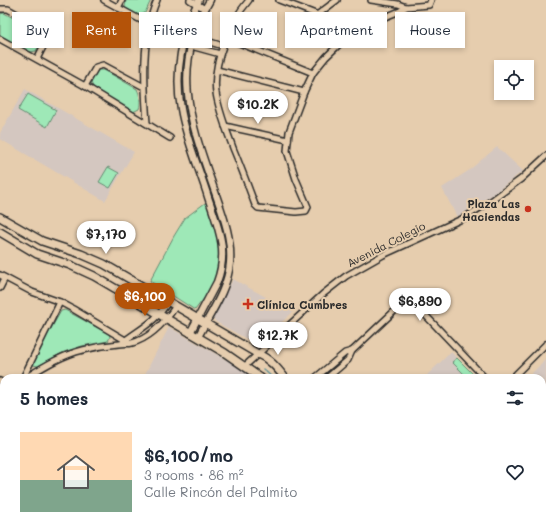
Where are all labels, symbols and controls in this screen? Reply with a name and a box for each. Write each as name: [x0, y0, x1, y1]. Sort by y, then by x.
chip: Buy: [12, 12, 64, 48]
chip: Rent: [72, 12, 131, 48]
chip: Filters: [139, 12, 212, 48]
chip: New: [220, 12, 277, 48]
chip: Apartment: [285, 12, 387, 48]
chip: House: [395, 12, 465, 48]
map controls: [494, 60, 534, 100]
button: locate: [494, 60, 534, 100]
pin: $10.2K: [225, 91, 291, 125]
text: $10.2K: [237, 95, 279, 112]
place label: Plaza Las Haciendas: [462, 196, 520, 224]
marker: Plaza Las Haciendas: [523, 204, 533, 214]
street label: Avenida Colegio: [344, 218, 428, 270]
pin: $7,170: [73, 221, 139, 255]
text: $7,170: [86, 225, 126, 242]
pin: $6,100: [112, 283, 178, 317]
text: $6,100: [124, 287, 166, 304]
pin: $6,890: [387, 288, 453, 322]
text: $6,890: [398, 292, 442, 309]
place label: Clínica Cumbres: [257, 297, 348, 312]
marker: Clínica Cumbres: [242, 298, 254, 310]
pin: $12.7K: [245, 322, 311, 356]
text: $12.7K: [258, 326, 298, 343]
text: 5 homes: [20, 387, 88, 409]
icon: filters: [504, 387, 526, 409]
text: $6,100/mo: [144, 444, 233, 466]
icon: home: [52, 448, 100, 496]
icon: heart: [504, 461, 526, 483]
text: 3 rooms · 86 m²: [144, 466, 244, 483]
text: Calle Rincón del Palmito: [144, 483, 297, 500]

